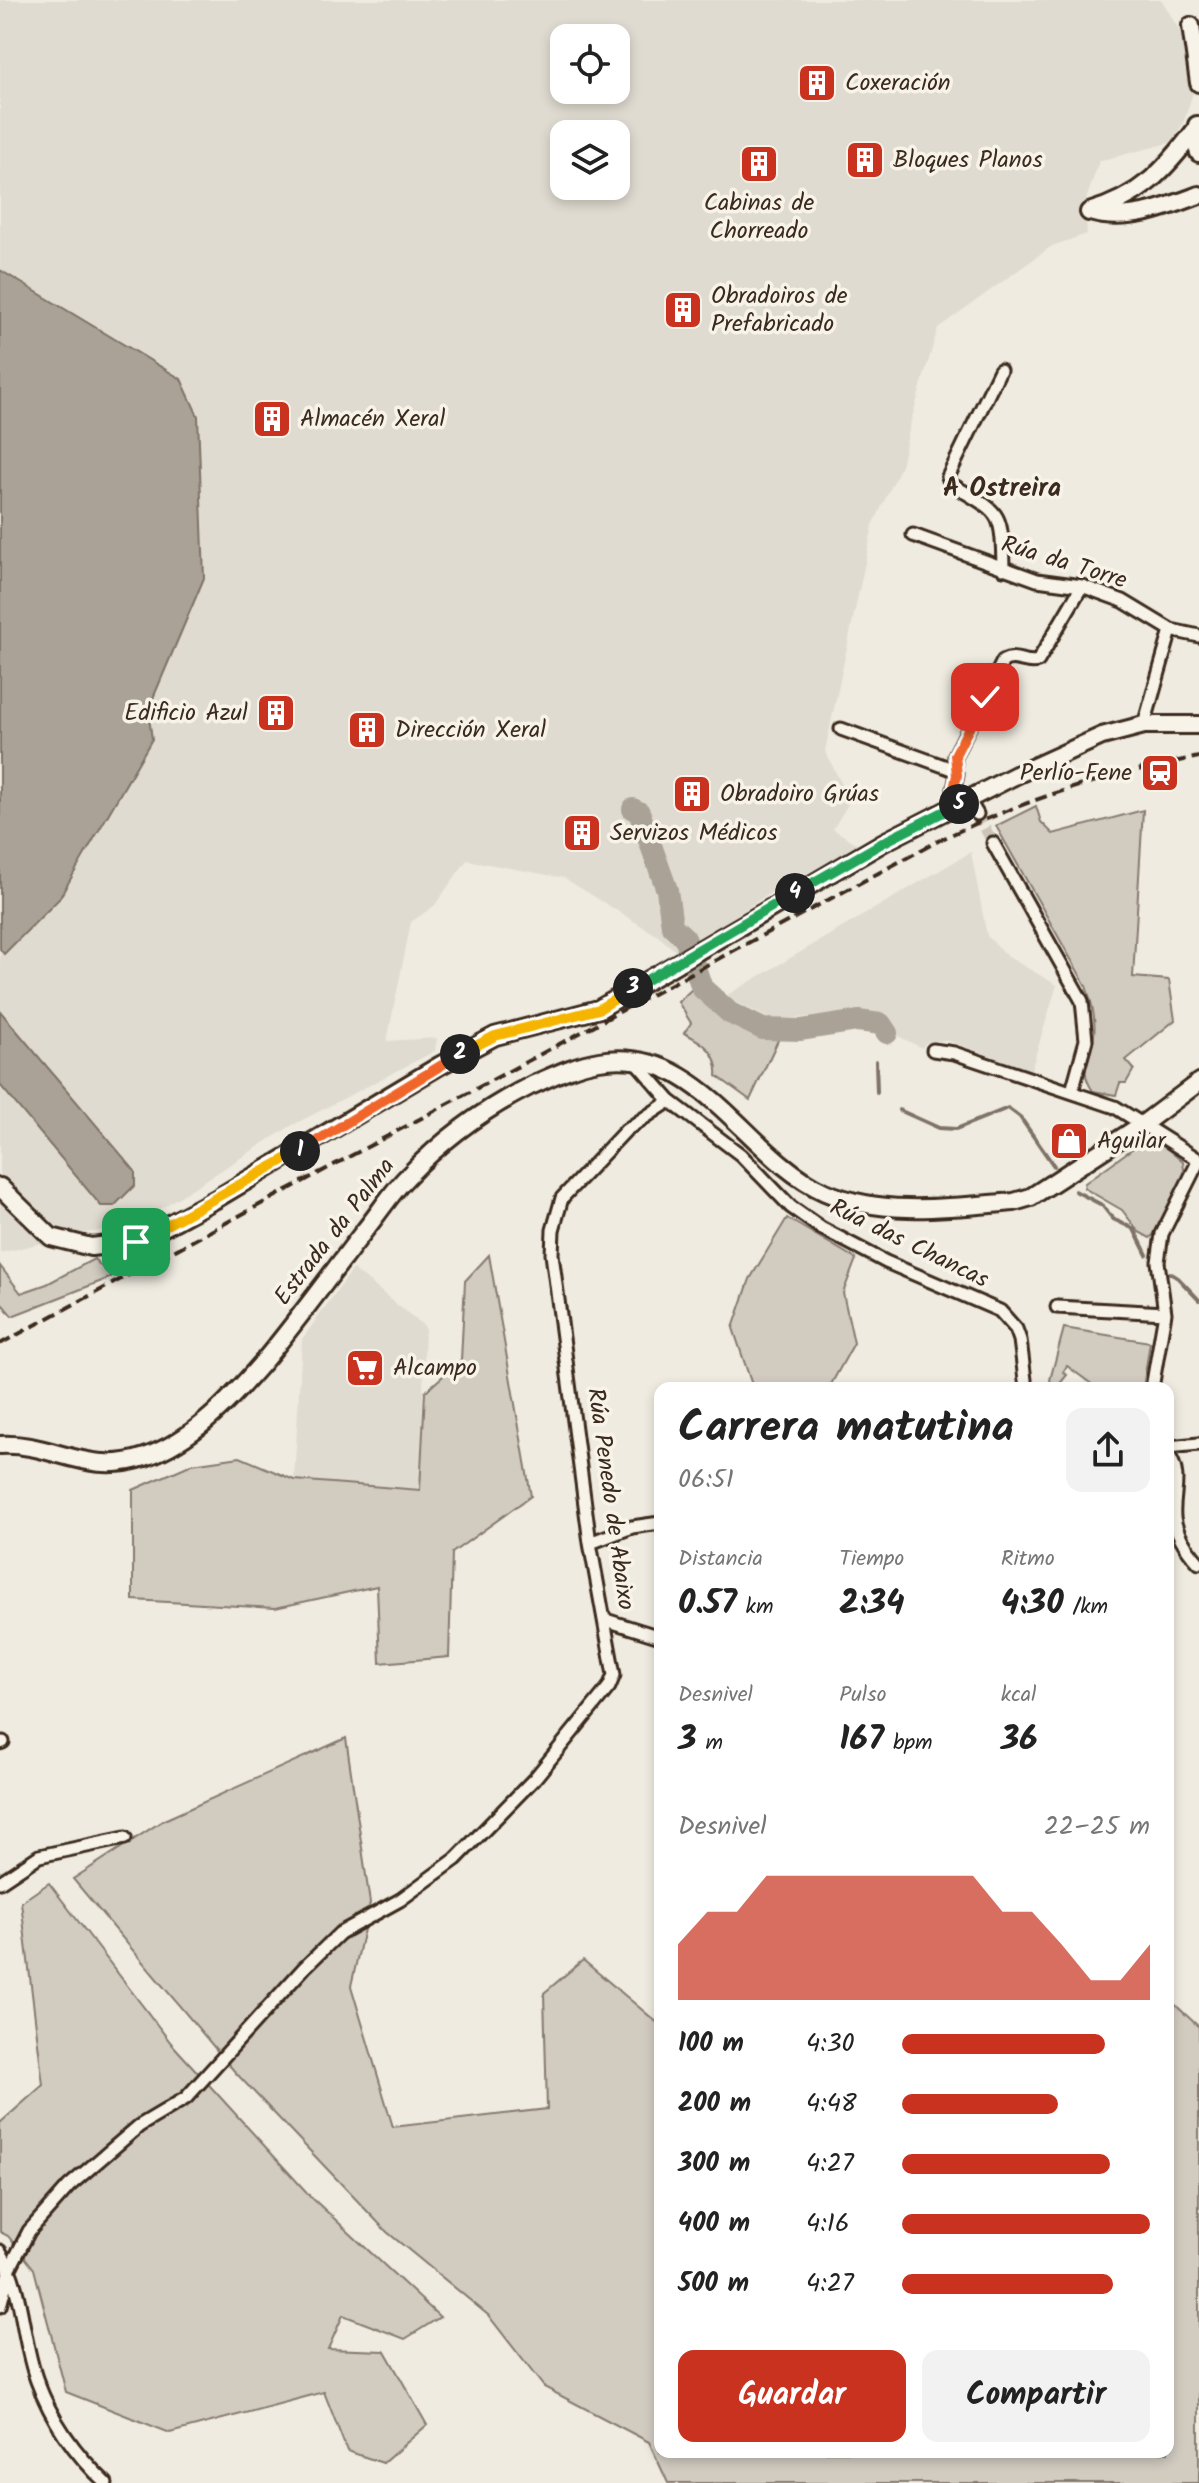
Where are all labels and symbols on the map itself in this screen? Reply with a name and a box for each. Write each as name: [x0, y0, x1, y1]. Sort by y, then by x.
building icon: Coxeración: [796, 62, 838, 104]
place label: Coxeración: [845, 64, 951, 103]
building icon: Bloques Planos: [844, 139, 886, 181]
place label: Bloques Planos: [893, 141, 1043, 180]
building icon: Cabinas de Chorreado: [738, 143, 780, 185]
place label: Cabinas de Chorreado: [704, 184, 815, 251]
place label: Obradoiros de Prefabricado: [711, 277, 848, 344]
building icon: Obradoiros de Prefabricado: [662, 289, 704, 331]
building icon: Almacén Xeral: [251, 398, 293, 440]
place label: Almacén Xeral: [300, 400, 445, 439]
district label: A Ostreira: [943, 468, 1061, 510]
street label: Rúa da Torre: [996, 525, 1132, 601]
pin: [951, 663, 1019, 731]
building icon: Edificio Azul: [255, 692, 297, 734]
place label: Edificio Azul: [124, 694, 248, 733]
building icon: Dirección Xeral: [346, 709, 388, 751]
place label: Dirección Xeral: [395, 711, 546, 750]
station icon: Perlío-Fene: [1139, 752, 1181, 794]
place label: Perlío-Fene: [1020, 754, 1132, 793]
building icon: Obradoiro Grúas: [671, 773, 713, 815]
place label: Obradoiro Grúas: [720, 775, 879, 814]
pin: 5: [939, 784, 979, 824]
building icon: Servizos Médicos: [561, 812, 603, 854]
place label: Servizos Médicos: [610, 814, 778, 853]
pin: 4: [775, 873, 815, 913]
pin: 3: [613, 968, 653, 1008]
pin: 2: [440, 1034, 480, 1074]
shop icon: Aguilar: [1048, 1120, 1090, 1162]
place label: Aguilar: [1097, 1122, 1167, 1161]
pin: 1: [280, 1131, 320, 1171]
street label: Estrada da Palma: [265, 1149, 405, 1315]
street label: Rúa das Chancas: [823, 1189, 995, 1299]
pin: [102, 1208, 170, 1276]
supermarket icon: Alcampo: [344, 1347, 386, 1389]
place label: Alcampo: [393, 1349, 477, 1388]
street label: Rúa Penedo de Abaixo: [575, 1385, 645, 1613]

